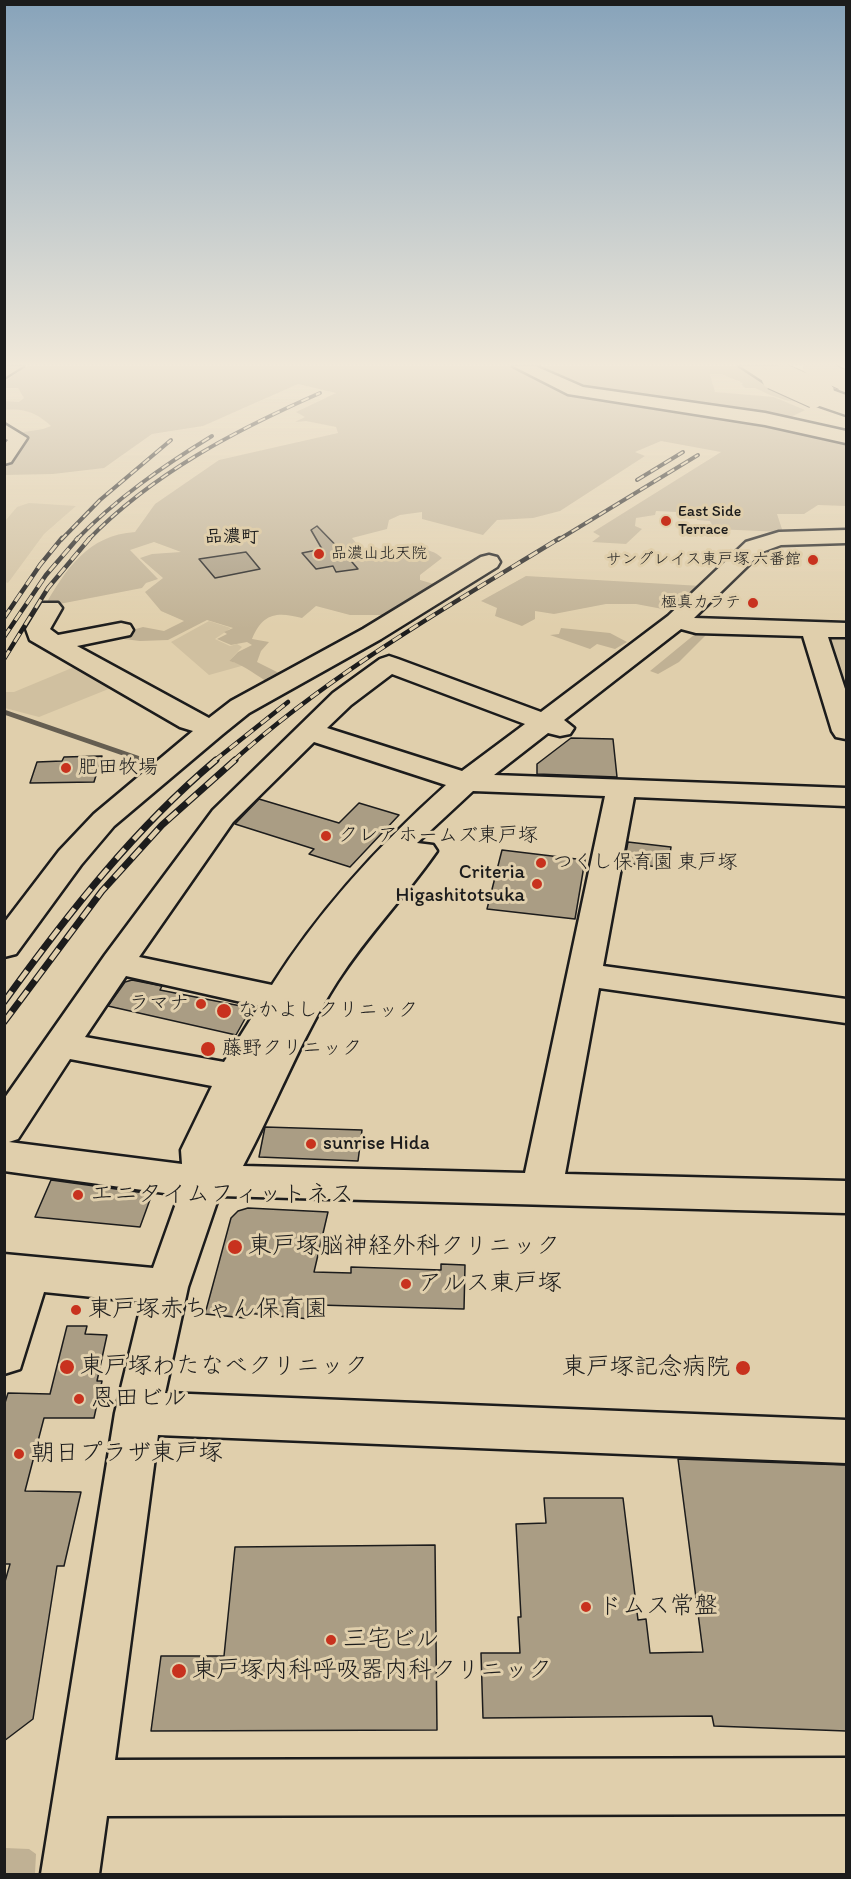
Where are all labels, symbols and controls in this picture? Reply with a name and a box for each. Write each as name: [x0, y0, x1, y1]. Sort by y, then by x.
place label: East Side Terrace: [678, 502, 741, 540]
marker: East Side Terrace: [659, 514, 673, 528]
district label: 品濃町: [205, 526, 259, 548]
place label: 品濃山北天院: [331, 544, 427, 564]
marker: 品濃山北天院: [312, 547, 326, 561]
place label: サングレイス東戸塚 六番館: [605, 550, 801, 570]
marker: サングレイス東戸塚 六番館: [806, 553, 820, 567]
place label: 極真カラテ: [661, 593, 741, 613]
marker: 極真カラテ: [746, 596, 760, 610]
place label: 肥田牧場: [78, 756, 158, 780]
marker: 肥田牧場: [59, 761, 73, 775]
place label: クレアホームズ東戸塚: [338, 824, 538, 848]
marker: クレアホームズ東戸塚: [319, 829, 333, 843]
place label: つくし保育園 東戸塚: [553, 851, 737, 875]
marker: つくし保育園 東戸塚: [534, 856, 548, 870]
place label: Criteria Higashitotsuka: [395, 861, 525, 908]
marker: Criteria Higashitotsuka: [530, 877, 544, 891]
place label: ラマナ: [129, 992, 189, 1016]
marker: ラマナ: [194, 997, 208, 1011]
place label: なかよしクリニック: [238, 999, 418, 1023]
marker: なかよしクリニック: [215, 1002, 233, 1020]
place label: 藤野クリニック: [222, 1037, 362, 1061]
marker: 藤野クリニック: [199, 1040, 217, 1058]
place label: sunrise Hida: [323, 1132, 430, 1156]
marker: sunrise Hida: [304, 1137, 318, 1151]
place label: エニタイムフィットネス: [90, 1181, 354, 1209]
marker: エニタイムフィットネス: [71, 1188, 85, 1202]
place label: 東戸塚脳神経外科クリニック: [248, 1233, 560, 1261]
marker: 東戸塚脳神経外科クリニック: [226, 1238, 244, 1256]
place label: アルス東戸塚: [418, 1270, 562, 1298]
marker: アルス東戸塚: [399, 1277, 413, 1291]
place label: 東戸塚赤ちゃん保育園: [88, 1296, 328, 1324]
marker: 東戸塚赤ちゃん保育園: [69, 1303, 83, 1317]
place label: 東戸塚わたなべクリニック: [80, 1353, 368, 1381]
place label: 東戸塚記念病院: [562, 1354, 730, 1382]
marker: 東戸塚わたなべクリニック: [58, 1358, 76, 1376]
marker: 東戸塚記念病院: [734, 1359, 752, 1377]
place label: 恩田ビル: [91, 1385, 187, 1413]
marker: 恩田ビル: [72, 1392, 86, 1406]
place label: 朝日プラザ東戸塚: [31, 1440, 223, 1468]
marker: 朝日プラザ東戸塚: [12, 1447, 26, 1461]
place label: ドムス常盤: [598, 1593, 718, 1621]
marker: ドムス常盤: [579, 1600, 593, 1614]
place label: 三宅ビル: [343, 1626, 439, 1654]
marker: 三宅ビル: [324, 1633, 338, 1647]
place label: 東戸塚内科呼吸器内科クリニック: [192, 1657, 552, 1685]
marker: 東戸塚内科呼吸器内科クリニック: [170, 1662, 188, 1680]

